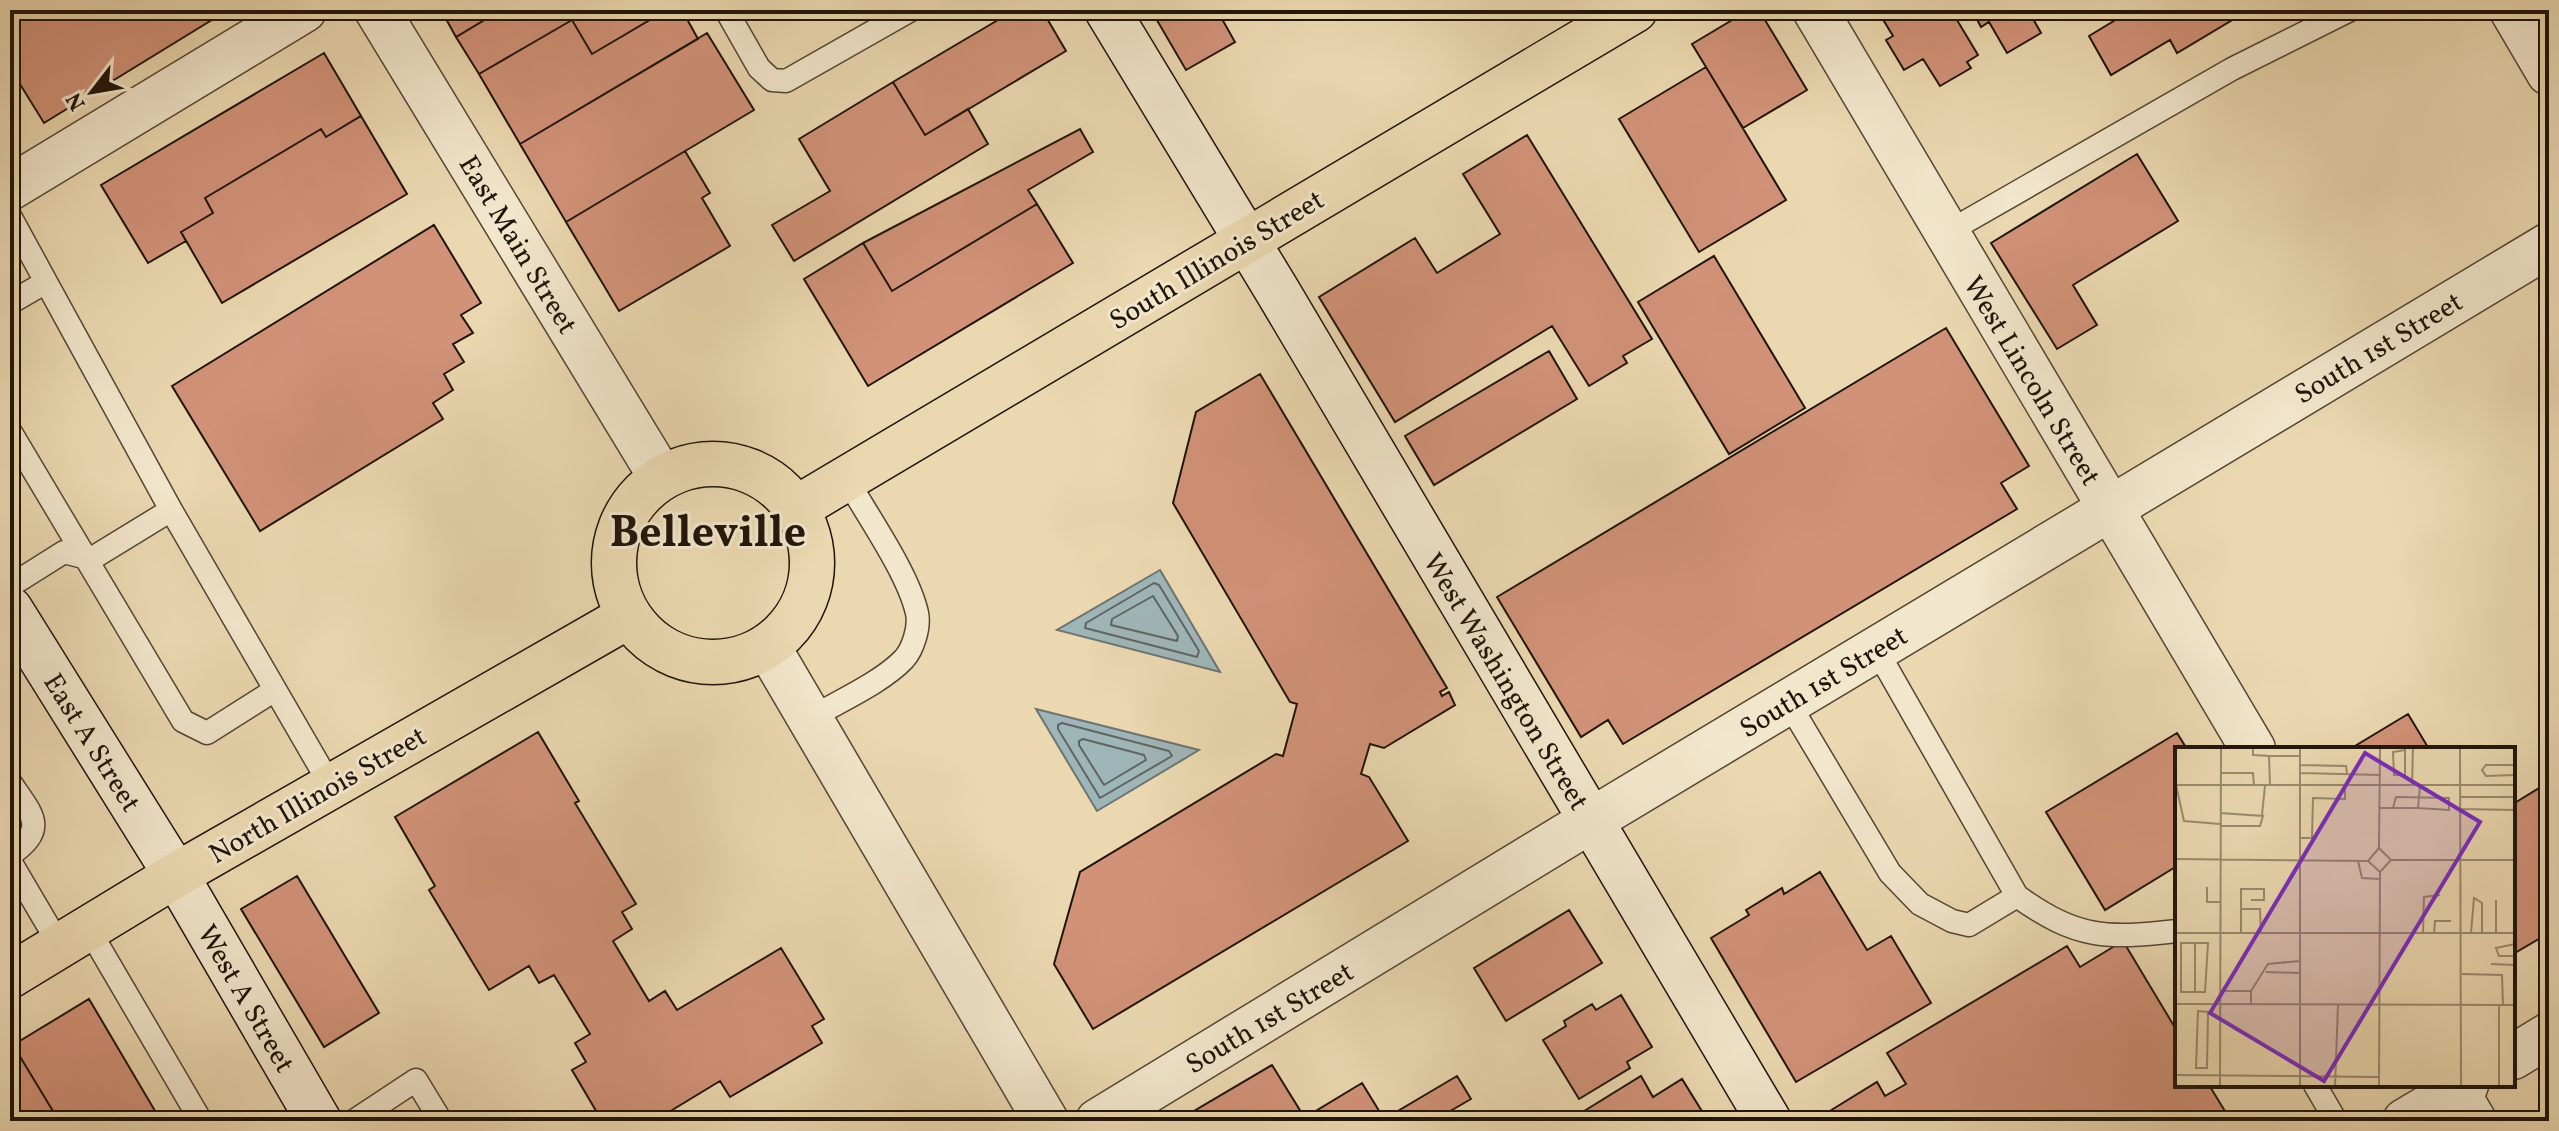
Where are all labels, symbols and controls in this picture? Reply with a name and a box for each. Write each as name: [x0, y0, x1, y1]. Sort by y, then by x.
north arrow: [52, 52, 132, 132]
text: N: [60, 86, 94, 116]
street label: East Main Street: [448, 149, 586, 342]
street label: South Illinois Street: [1103, 182, 1332, 341]
street label: West Lincoln Street: [1953, 269, 2109, 494]
street label: South 1st Street: [2288, 284, 2471, 415]
district label: Belleville: [610, 504, 806, 565]
street label: West Washington Street: [1412, 546, 1597, 818]
street label: South 1st Street: [1733, 618, 1916, 749]
street label: East A Street: [33, 666, 149, 820]
street label: North Illinois Street: [202, 718, 434, 874]
inset map: [2175, 747, 2515, 1087]
street label: West A Street: [187, 918, 303, 1081]
street label: South 1st Street: [1179, 954, 1362, 1085]

